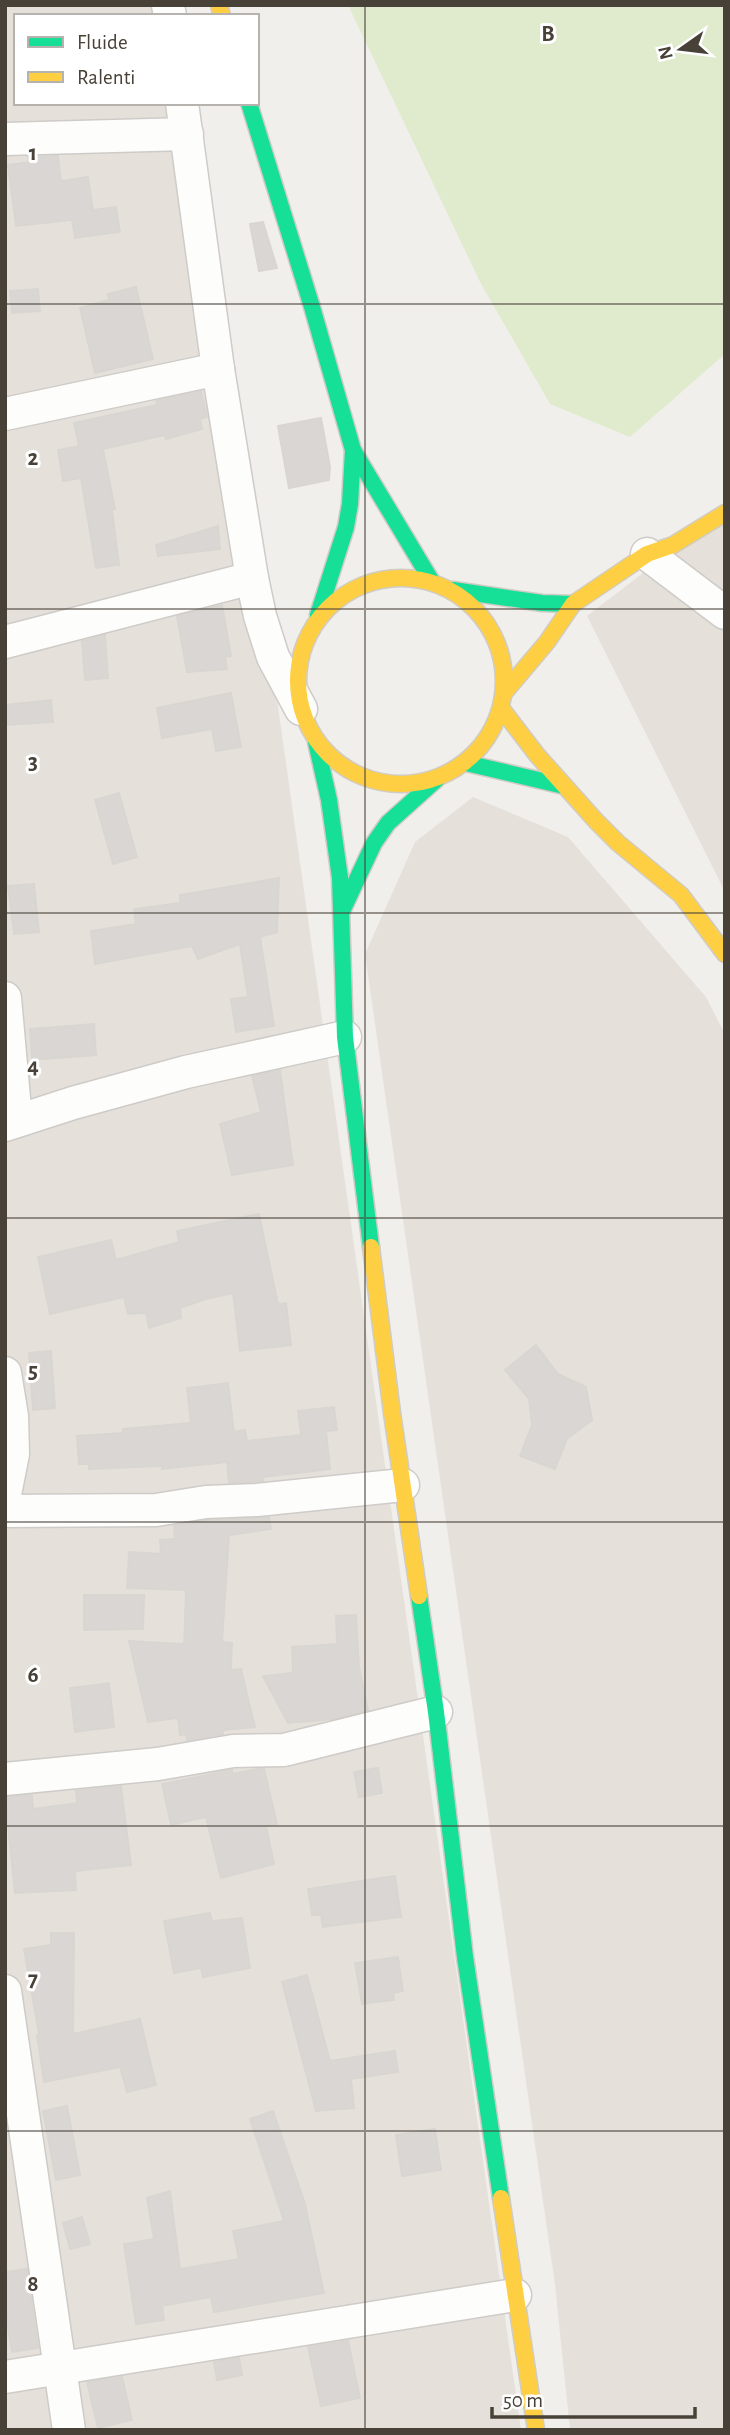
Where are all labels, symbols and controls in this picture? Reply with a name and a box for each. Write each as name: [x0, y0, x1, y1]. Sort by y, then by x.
legend: [14, 14, 259, 105]
north arrow: [646, 14, 716, 84]
text: B: [541, 23, 555, 46]
text: Fluide: [77, 32, 128, 53]
text: N: [655, 44, 677, 61]
text: Ralenti: [77, 67, 135, 88]
text: 1: [29, 142, 37, 165]
text: 2: [28, 447, 39, 470]
text: 3: [28, 751, 38, 774]
text: 4: [27, 1055, 39, 1078]
text: 5: [28, 1360, 38, 1383]
text: 6: [27, 1664, 39, 1687]
text: 7: [28, 1968, 38, 1991]
text: 8: [27, 2273, 39, 2296]
scale bar: [492, 2376, 695, 2420]
text: 50 m: [503, 2390, 543, 2411]

